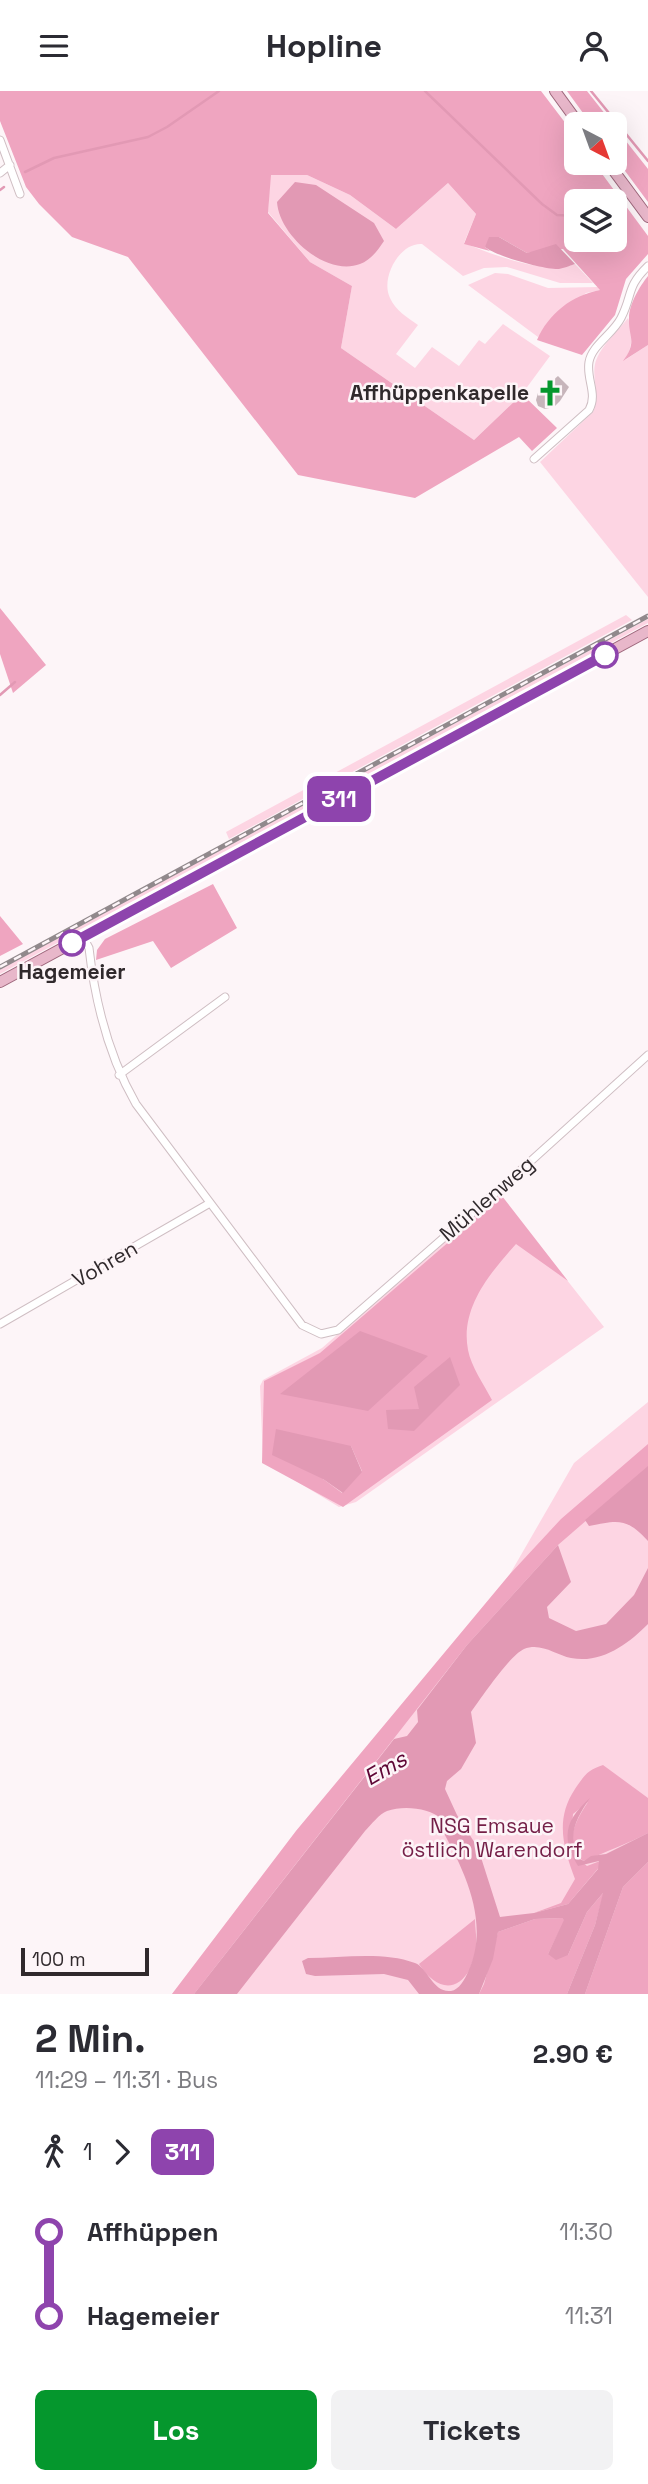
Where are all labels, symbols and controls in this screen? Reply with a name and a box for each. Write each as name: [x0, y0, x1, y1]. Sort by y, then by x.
text: Hopline: [266, 26, 382, 66]
icon: menu: [35, 27, 73, 65]
icon: person: [575, 27, 613, 65]
north arrow: [564, 112, 626, 175]
map controls: [564, 112, 627, 252]
button: layers: [564, 189, 627, 252]
church icon: Affhüppenkapelle: [535, 378, 565, 408]
place label: Affhüppenkapelle: [350, 379, 529, 406]
unlabelled marker: [592, 642, 618, 668]
line badge: 311: [299, 776, 379, 822]
text: 311: [321, 783, 357, 814]
marker: Hagemeier: [59, 930, 85, 956]
place label: Hagemeier: [18, 958, 126, 985]
street label: Mühlenweg: [434, 1150, 540, 1247]
street label: Vohren: [67, 1234, 142, 1293]
water label: Ems: [358, 1743, 413, 1792]
park label: NSG Emsaue östlich Warendorf: [401, 1812, 583, 1863]
scale bar: [21, 1945, 149, 1977]
text: 100 m: [32, 1947, 86, 1972]
text: 2 Min.: [35, 2015, 146, 2063]
text: 2.90 €: [533, 2037, 613, 2071]
text: 11:29 – 11:31 · Bus: [35, 2065, 218, 2095]
icon: walk: [35, 2133, 73, 2171]
icon: forward: [103, 2133, 141, 2171]
text: 311: [165, 2136, 200, 2167]
text: 1: [83, 2137, 93, 2167]
text: Affhüppen: [87, 2215, 219, 2249]
text: 11:30: [559, 2217, 613, 2247]
text: Hagemeier: [87, 2299, 220, 2333]
text: 11:31: [565, 2301, 613, 2331]
button: Los: [35, 2390, 317, 2470]
button: Tickets: [331, 2390, 613, 2470]

